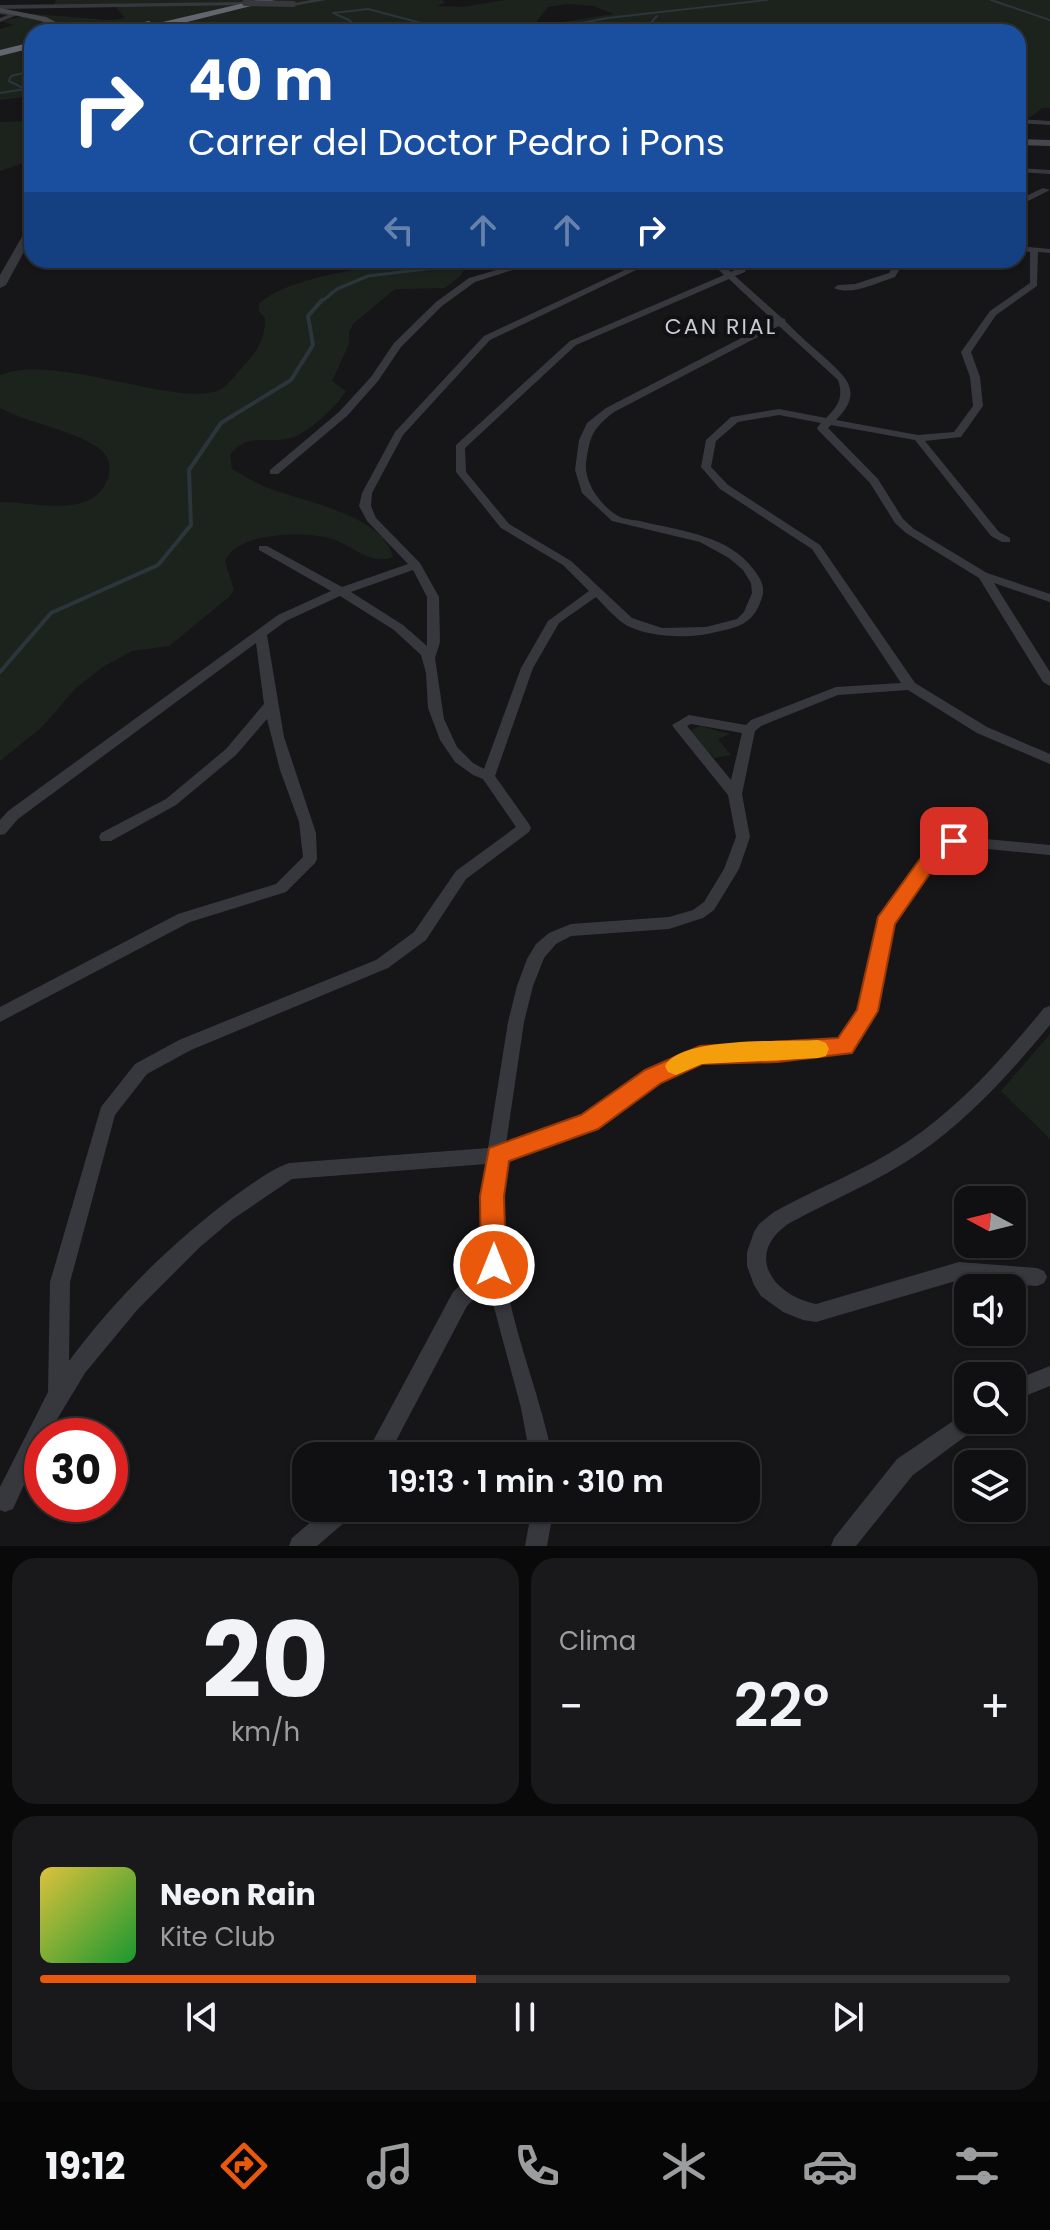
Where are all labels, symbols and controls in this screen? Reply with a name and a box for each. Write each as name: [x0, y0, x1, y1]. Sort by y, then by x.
text: 40 m: [188, 41, 334, 120]
icon: right: [56, 56, 160, 160]
text: Carrer del Doctor Pedro i Pons: [188, 117, 725, 168]
icon: left: [377, 208, 421, 252]
icon: ahead: [461, 208, 505, 252]
icon: ahead: [545, 208, 589, 252]
icon: right: [629, 208, 673, 252]
district label: CAN RIAL: [665, 311, 777, 342]
pin: [920, 807, 988, 875]
icon: arrive: [932, 819, 976, 863]
north arrow: [954, 1186, 1026, 1258]
map controls: [954, 1186, 1026, 1522]
position arrow: [452, 1223, 536, 1307]
button: sound: [954, 1274, 1026, 1346]
button: search: [954, 1362, 1026, 1434]
speed limit sign: 30: [24, 1418, 128, 1522]
button: layers: [954, 1450, 1026, 1522]
text: 19:13 · 1 min · 310 m: [388, 1460, 664, 1503]
text: 20: [202, 1588, 329, 1733]
text: Clima: [559, 1623, 636, 1659]
text: 22°: [734, 1664, 829, 1748]
text: −: [559, 1676, 583, 1737]
text: +: [980, 1676, 1010, 1737]
text: km/h: [231, 1714, 300, 1750]
text: Neon Rain: [160, 1873, 316, 1916]
text: Kite Club: [160, 1919, 275, 1955]
icon: previous: [180, 1995, 224, 2039]
icon: pause: [503, 1995, 547, 2039]
icon: next: [826, 1995, 870, 2039]
icon: directions: [216, 2138, 272, 2194]
icon: music: [362, 2138, 418, 2194]
icon: phone: [509, 2138, 565, 2194]
icon: climate: [656, 2138, 712, 2194]
icon: car: [802, 2138, 858, 2194]
icon: filters: [949, 2138, 1005, 2194]
text: 19:12: [45, 2141, 125, 2192]

